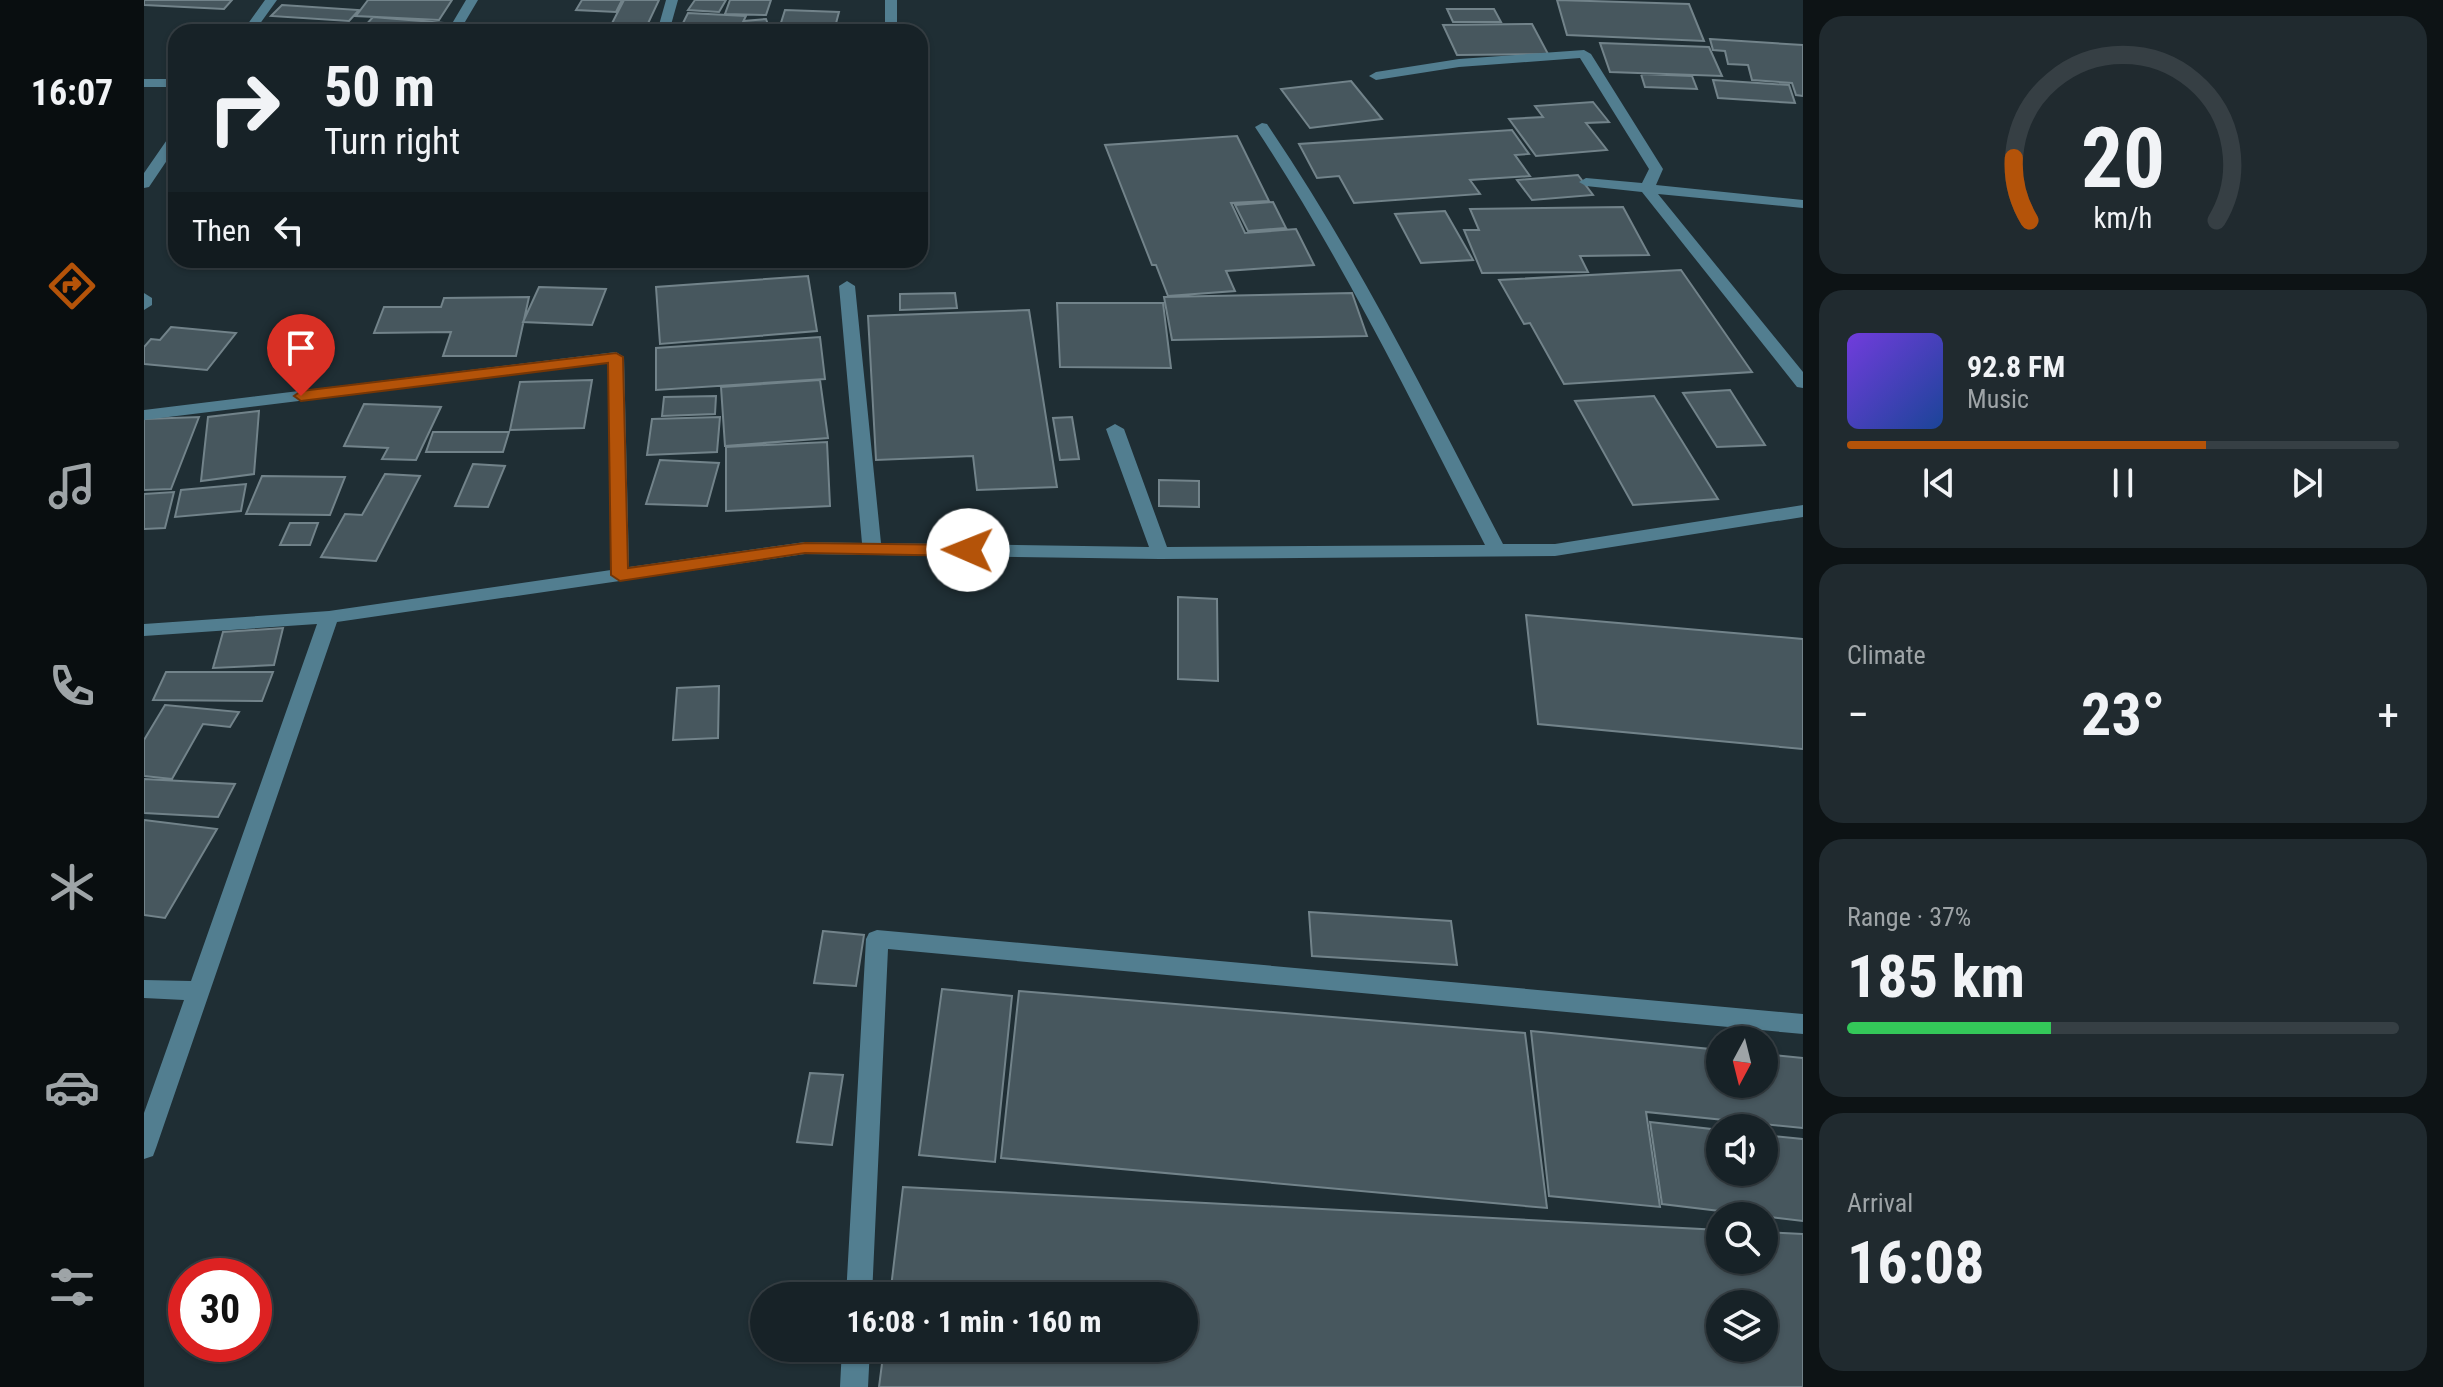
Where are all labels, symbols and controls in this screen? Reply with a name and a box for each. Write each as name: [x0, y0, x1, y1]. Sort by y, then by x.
text: 50 m: [324, 54, 435, 120]
icon: right: [192, 56, 296, 160]
text: 16:07: [31, 72, 113, 114]
text: 20: [2081, 110, 2165, 207]
text: Turn right: [324, 121, 460, 163]
text: km/h: [2094, 201, 2152, 235]
icon: left: [267, 208, 311, 252]
text: Then: [192, 213, 251, 248]
icon: directions: [44, 258, 100, 314]
pin: [267, 314, 335, 396]
icon: arrive: [279, 326, 323, 370]
text: 92.8 FM: [1967, 349, 2065, 384]
text: Music: [1967, 384, 2029, 414]
icon: music: [44, 458, 100, 514]
icon: previous: [1917, 461, 1961, 505]
icon: pause: [2101, 461, 2145, 505]
icon: next: [2285, 461, 2329, 505]
position arrow: [926, 508, 1010, 592]
text: Climate: [1847, 640, 1926, 670]
icon: phone: [44, 658, 100, 714]
text: 23°: [2081, 679, 2165, 750]
text: −: [1847, 689, 1869, 741]
text: +: [2377, 689, 2399, 741]
icon: climate: [44, 859, 100, 915]
text: Range · 37%: [1847, 902, 1971, 932]
text: 185 km: [1847, 941, 2025, 1012]
north arrow: [1706, 1026, 1778, 1098]
map controls: [1706, 1026, 1778, 1362]
icon: car: [44, 1059, 100, 1115]
button: sound: [1706, 1114, 1778, 1186]
text: Arrival: [1847, 1188, 1913, 1218]
button: search: [1706, 1202, 1778, 1274]
text: 16:08: [1847, 1227, 1985, 1298]
speed limit sign: 30: [168, 1258, 272, 1362]
icon: filters: [44, 1259, 100, 1315]
button: layers: [1706, 1290, 1778, 1362]
text: 16:08 · 1 min · 160 m: [847, 1304, 1101, 1339]

